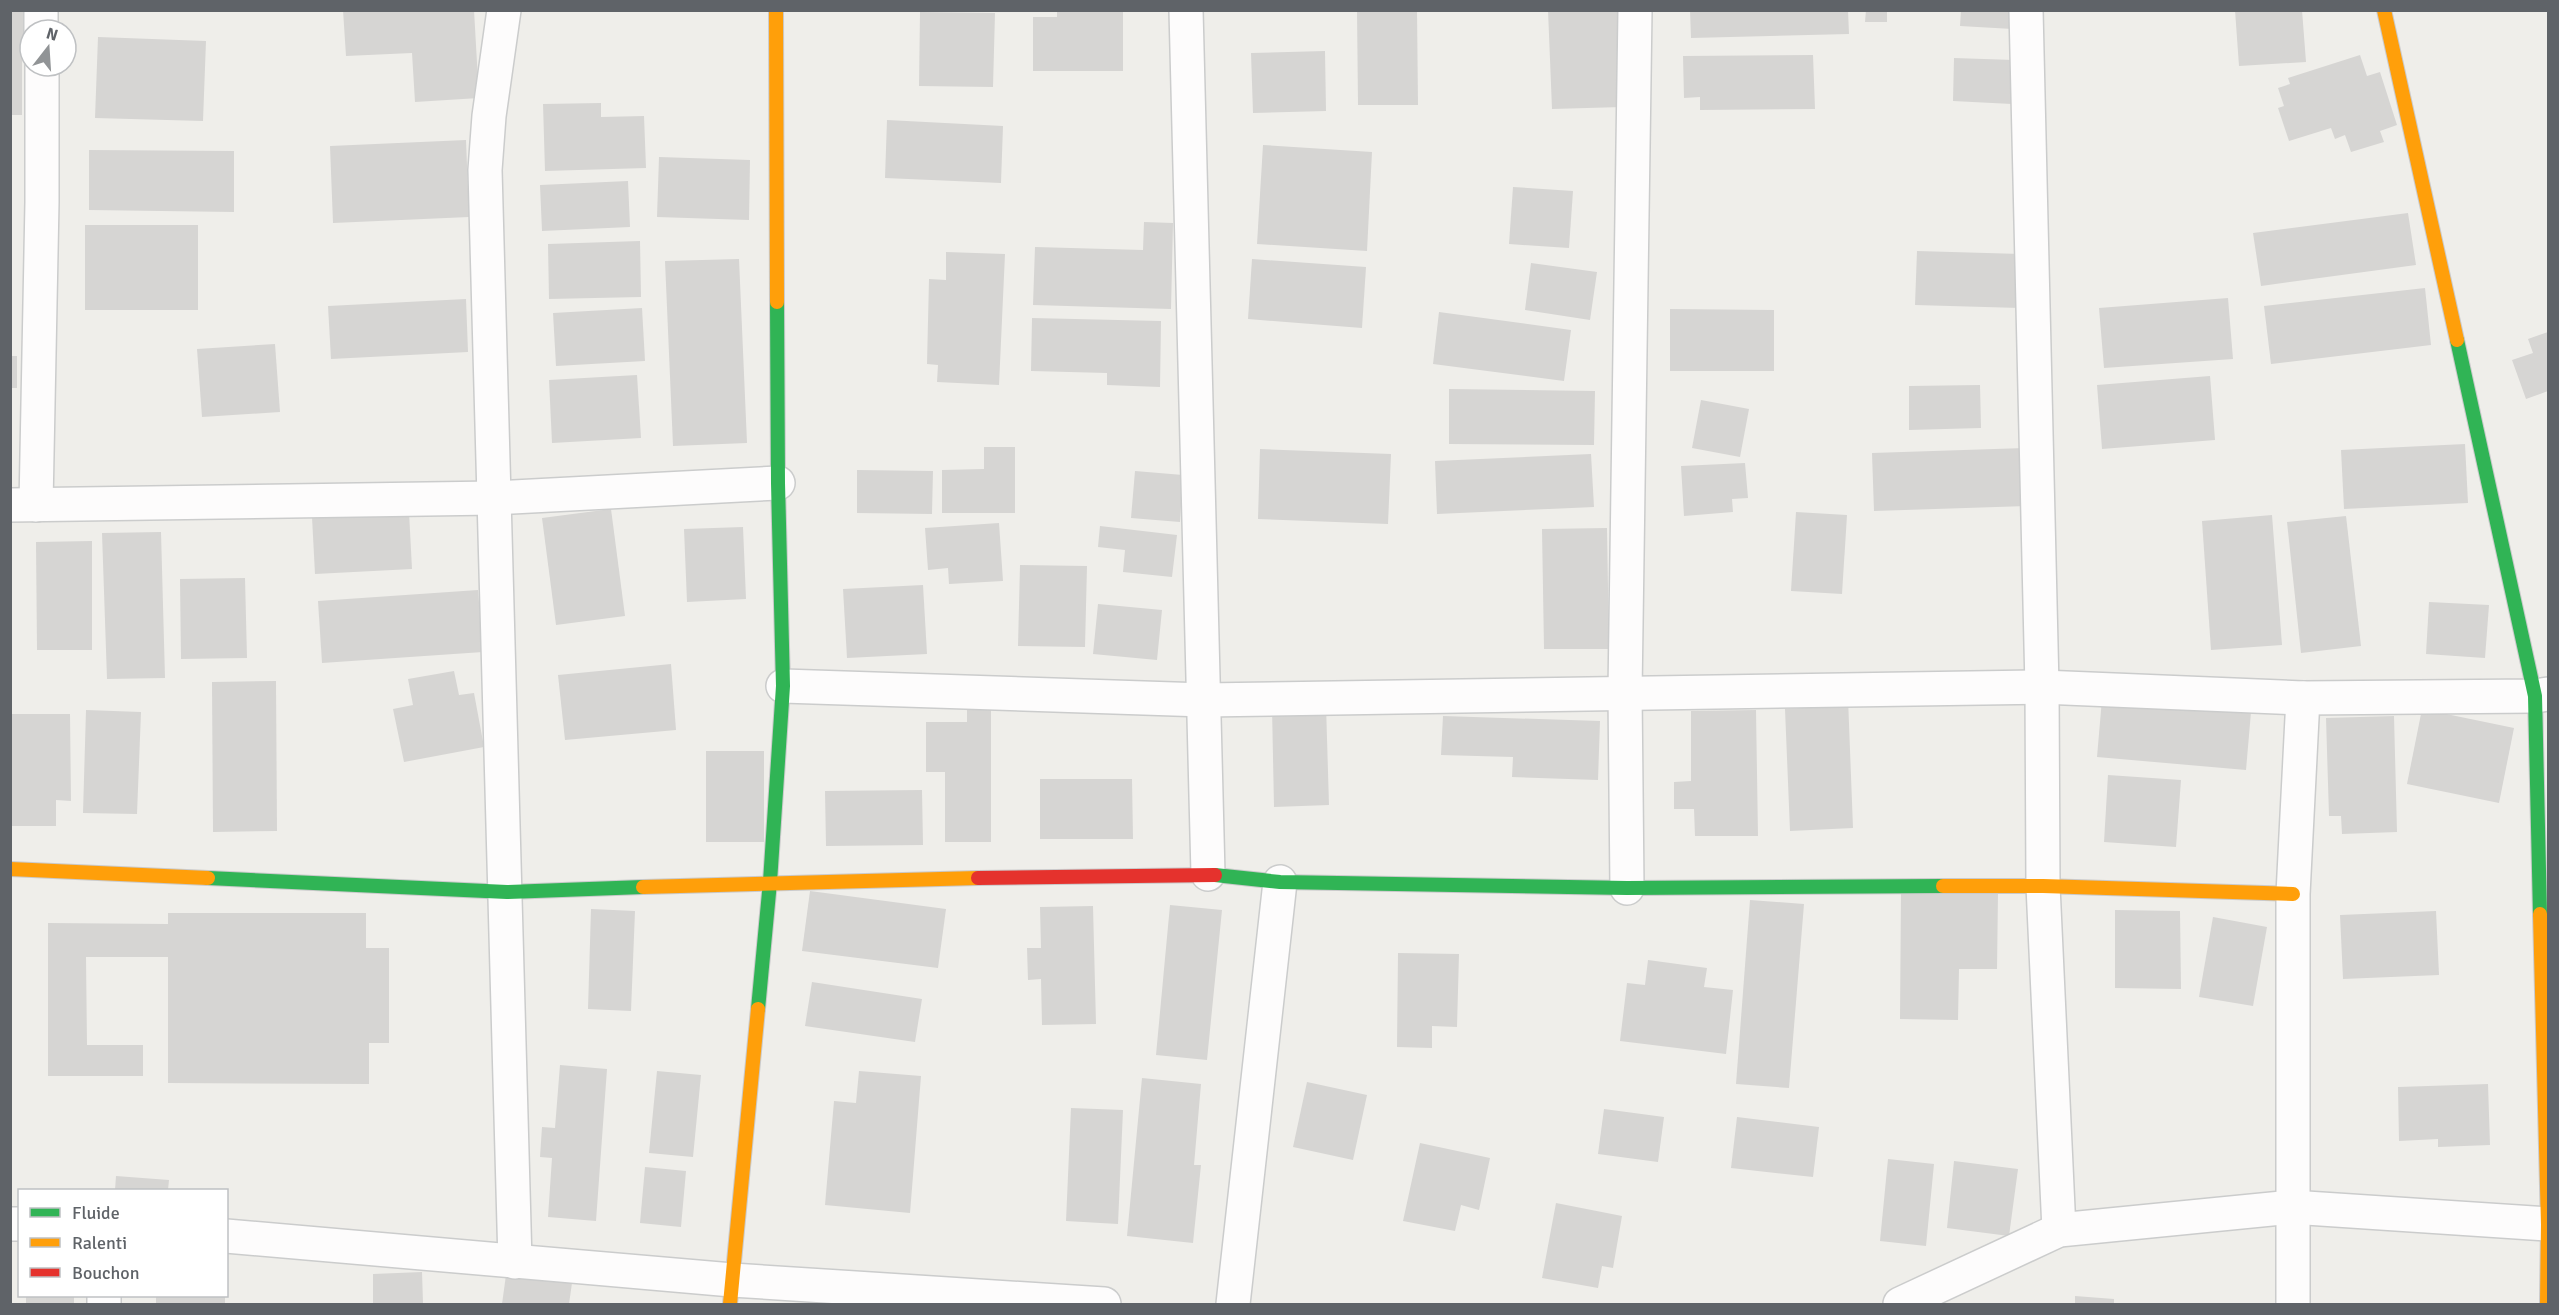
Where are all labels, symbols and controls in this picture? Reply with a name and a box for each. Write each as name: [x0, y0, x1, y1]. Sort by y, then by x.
north arrow: [18, 18, 78, 78]
text: N: [44, 23, 60, 46]
legend: [18, 1189, 228, 1297]
text: Fluide: [72, 1202, 120, 1224]
text: Ralenti: [72, 1232, 127, 1254]
text: Bouchon: [72, 1262, 140, 1284]

